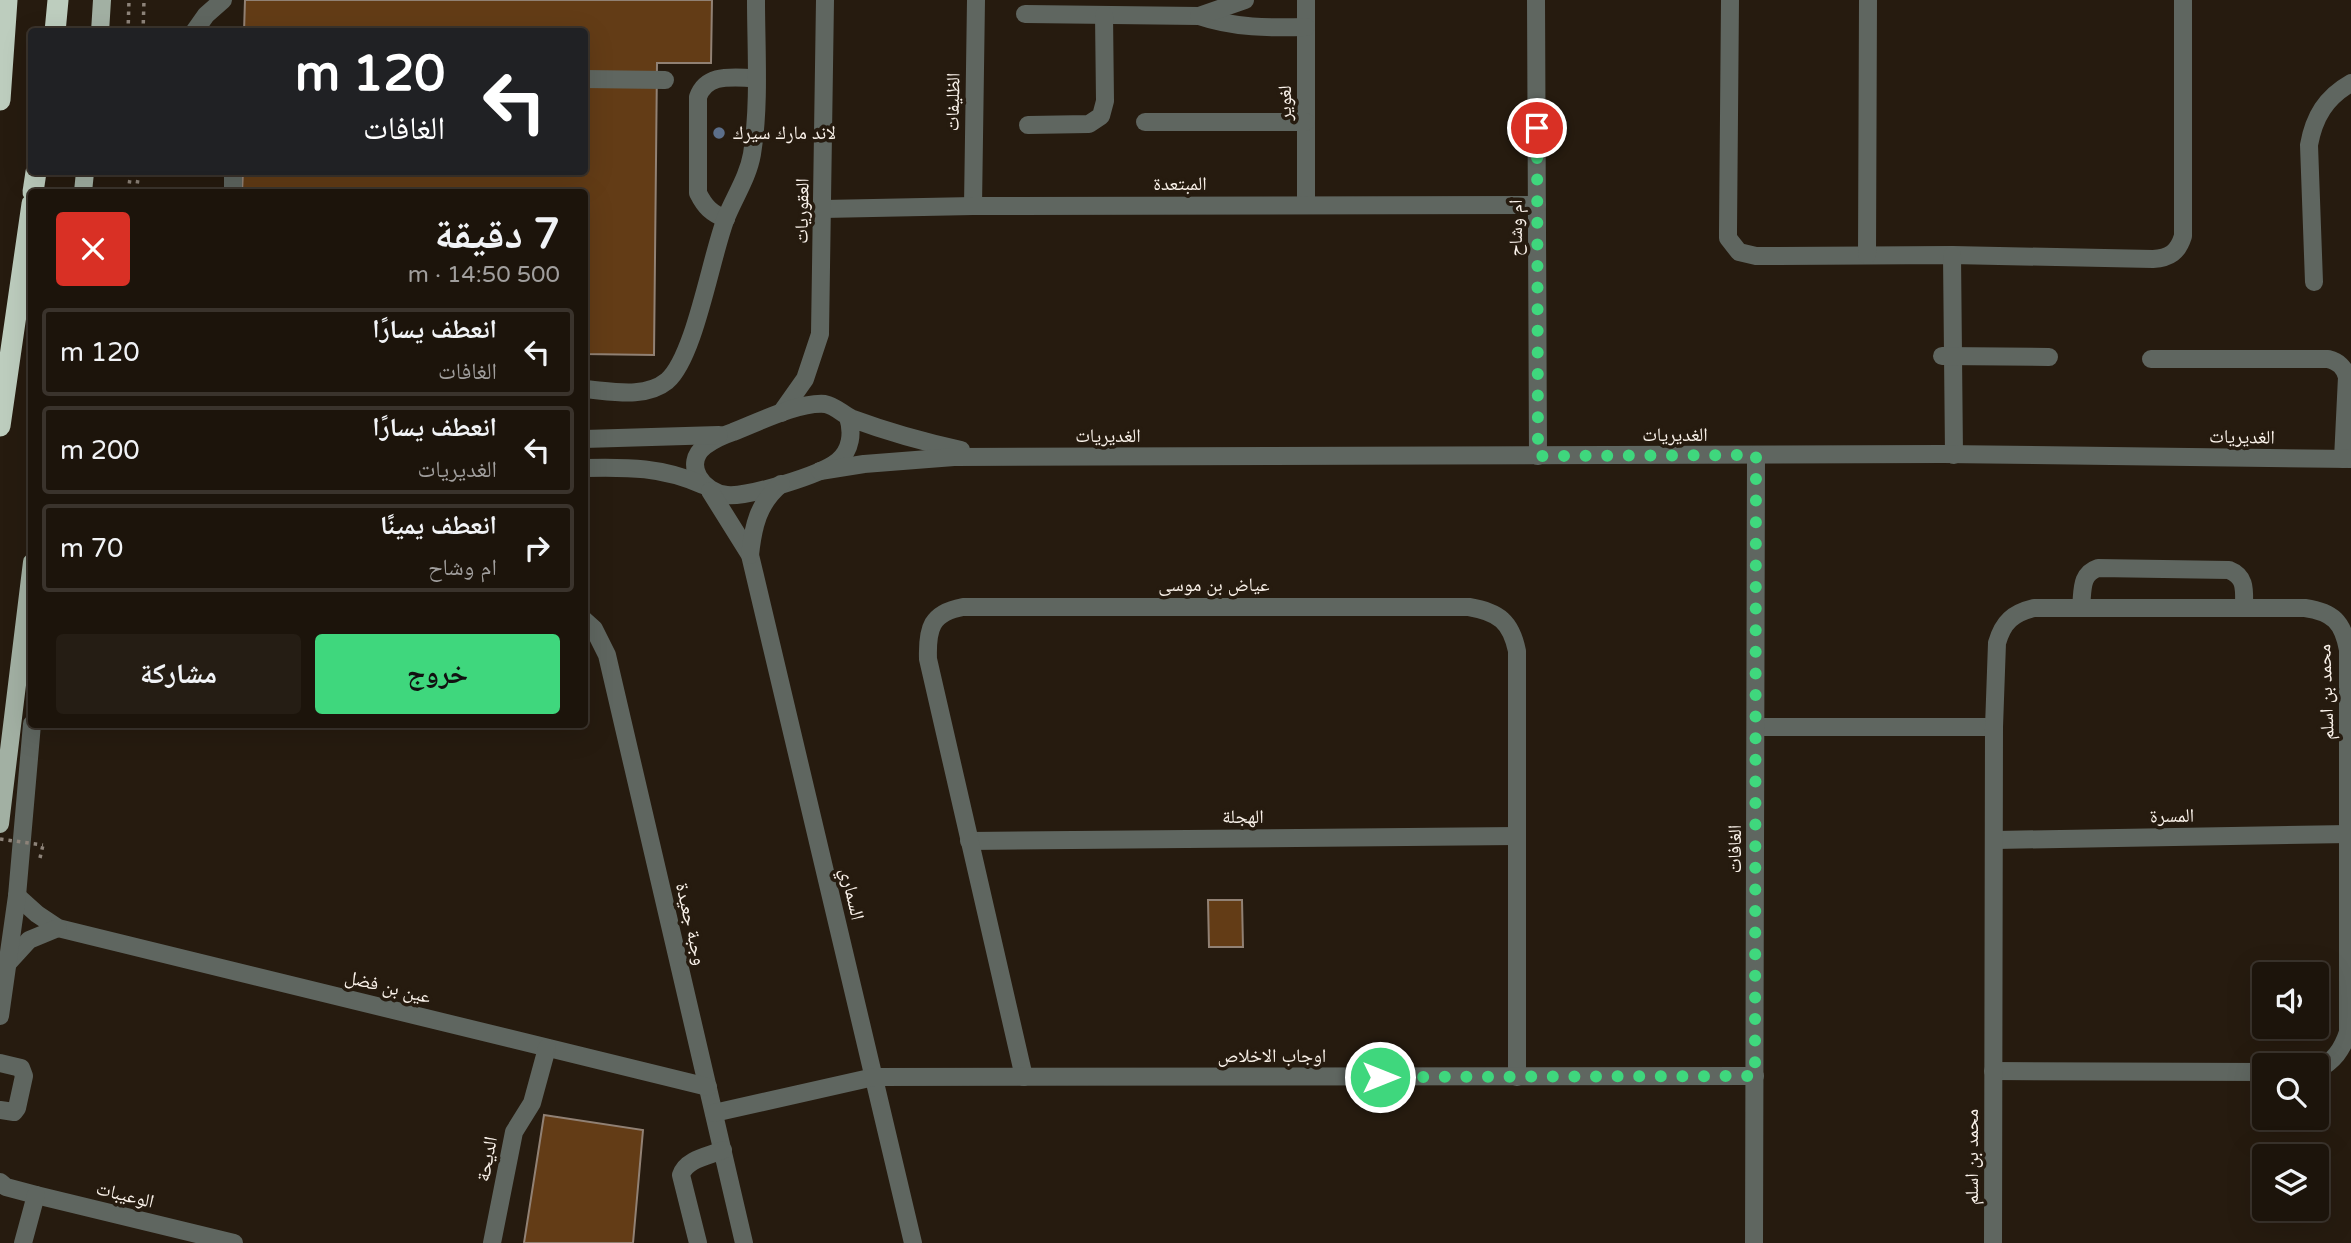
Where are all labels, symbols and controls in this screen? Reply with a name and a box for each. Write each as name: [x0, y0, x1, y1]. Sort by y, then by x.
text: 120 m: [295, 45, 445, 104]
icon: left: [469, 56, 560, 147]
street label: الظليفات: [941, 72, 965, 132]
street label: لغوير: [1274, 86, 1296, 121]
pin: [1507, 98, 1567, 158]
icon: arrive: [1518, 109, 1556, 147]
text: الغافات: [363, 110, 445, 148]
place label: لاند مارك سيرك: [733, 122, 836, 144]
marker: لاند مارك سيرك: [711, 125, 727, 141]
street label: المبتعدة: [1153, 173, 1207, 195]
street label: العقوريات: [790, 178, 814, 244]
street label: ام وشاح: [1505, 199, 1529, 257]
text: 7 دقيقة: [434, 209, 560, 260]
button: close: [56, 212, 130, 286]
text: 500 m · 14:50: [408, 261, 560, 289]
text: انعطف يسارًا: [372, 314, 497, 345]
icon: left: [518, 333, 556, 371]
text: 120 m: [60, 337, 140, 368]
text: الغافات: [438, 358, 497, 386]
text: انعطف يسارًا: [372, 412, 497, 443]
street label: الغديريات: [1642, 424, 1708, 446]
street label: الغديريات: [1075, 425, 1141, 447]
street label: الغديريات: [2209, 425, 2275, 449]
icon: left: [518, 431, 556, 469]
text: 200 m: [60, 435, 140, 466]
text: الغديريات: [418, 456, 497, 484]
text: انعطف يمينًا: [380, 510, 497, 541]
icon: right: [518, 529, 556, 567]
text: 70 m: [60, 533, 123, 564]
text: ام وشاح: [428, 554, 497, 582]
street label: عياض بن موسى: [1158, 574, 1270, 596]
button: مشاركة: [56, 634, 301, 714]
button: خروج: [315, 634, 560, 714]
street label: محمد بن اسلم: [2313, 644, 2340, 740]
street label: المسرة: [2150, 805, 2194, 827]
street label: الهجلة: [1222, 806, 1264, 828]
street label: الغافات: [1724, 825, 1746, 873]
street label: السماري: [832, 866, 869, 923]
street label: وجبة جعيدة: [671, 881, 711, 967]
map controls: [2252, 962, 2329, 1221]
button: sound: [2252, 962, 2329, 1039]
street label: عين بن فضل: [343, 966, 434, 1008]
position arrow: [1343, 1040, 1417, 1114]
street label: اوجاب الاخلاص: [1218, 1045, 1326, 1067]
button: search: [2252, 1053, 2329, 1130]
street label: محمد بن اسلم: [1961, 1109, 1984, 1205]
street label: الديحة: [472, 1135, 502, 1183]
button: layers: [2252, 1144, 2329, 1221]
street label: الوعيبات: [94, 1177, 156, 1213]

